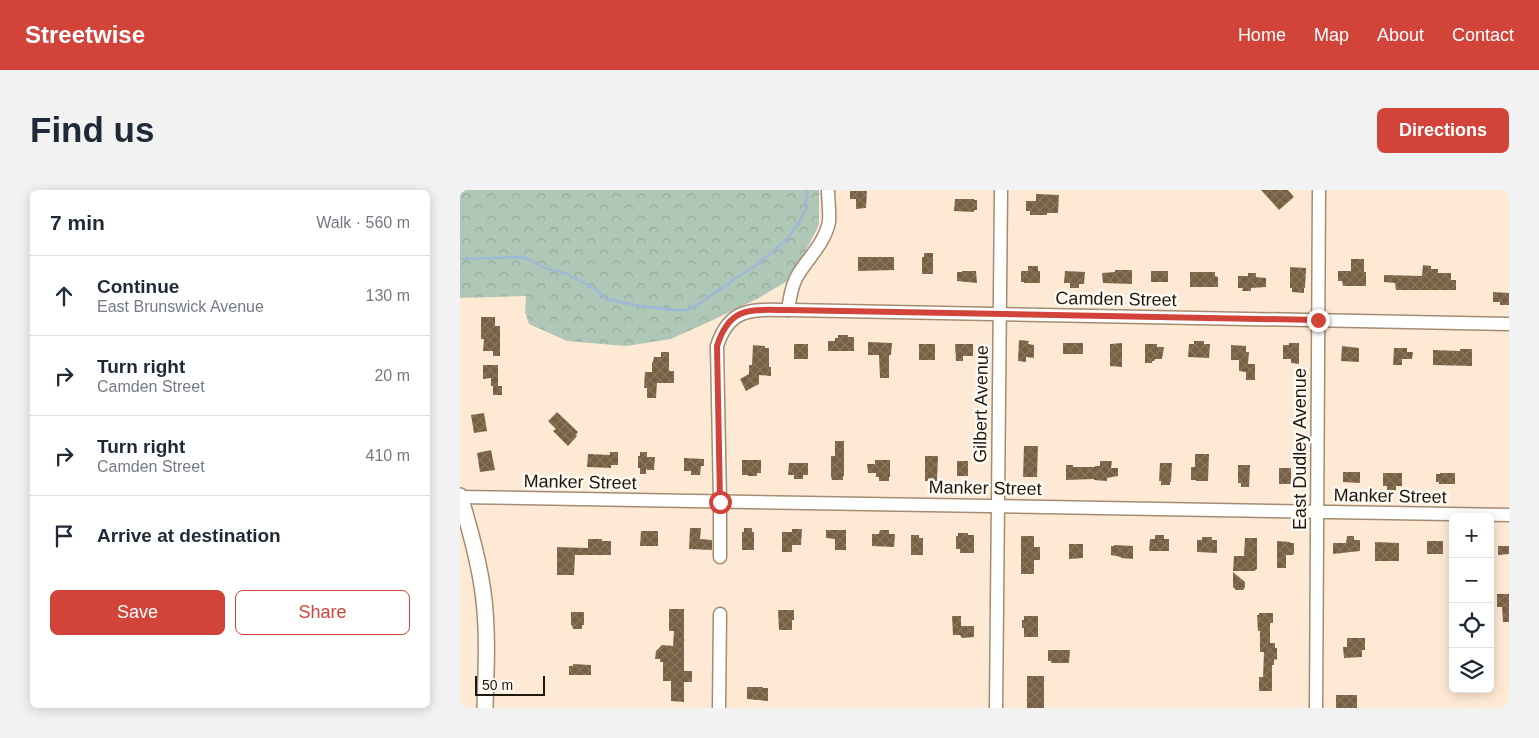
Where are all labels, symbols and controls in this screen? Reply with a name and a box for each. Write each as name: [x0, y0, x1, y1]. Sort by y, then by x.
text: Streetwise: [25, 21, 145, 48]
text: Home: [1238, 25, 1286, 45]
text: Map: [1314, 25, 1349, 45]
text: About: [1377, 25, 1424, 45]
text: Contact: [1452, 25, 1514, 45]
button: Directions: [1377, 108, 1509, 153]
text: Find us: [30, 110, 154, 149]
text: 7 min: [50, 211, 105, 234]
text: Walk · 560 m: [316, 214, 410, 231]
text: Continue: [97, 276, 179, 297]
icon: ahead: [50, 282, 78, 310]
text: 130 m: [366, 287, 410, 304]
street label: Camden Street: [1055, 288, 1177, 310]
text: East Brunswick Avenue: [97, 298, 264, 315]
route end: [1307, 309, 1330, 332]
street label: Gilbert Avenue: [970, 345, 992, 463]
text: Turn right: [97, 356, 185, 377]
icon: right: [50, 362, 78, 390]
text: 20 m: [374, 367, 410, 384]
street label: East Dudley Avenue: [1290, 368, 1310, 530]
text: Camden Street: [97, 378, 205, 395]
text: Turn right: [97, 436, 185, 457]
icon: right: [50, 442, 78, 470]
text: 410 m: [366, 447, 410, 464]
text: Camden Street: [97, 458, 205, 475]
street label: Manker Street: [523, 471, 637, 493]
street label: Manker Street: [928, 477, 1042, 499]
street label: Manker Street: [1333, 485, 1447, 507]
route start: [709, 491, 732, 514]
map controls: [1449, 513, 1494, 693]
button: +: [1449, 513, 1494, 558]
icon: arrive: [50, 522, 78, 550]
text: Arrive at destination: [97, 525, 281, 546]
button: −: [1449, 558, 1494, 603]
button: Save: [50, 590, 225, 635]
button: Share: [235, 590, 410, 635]
button: locate: [1449, 603, 1494, 648]
button: layers: [1449, 648, 1494, 693]
scale bar: [475, 673, 545, 696]
text: 50 m: [482, 677, 513, 693]

